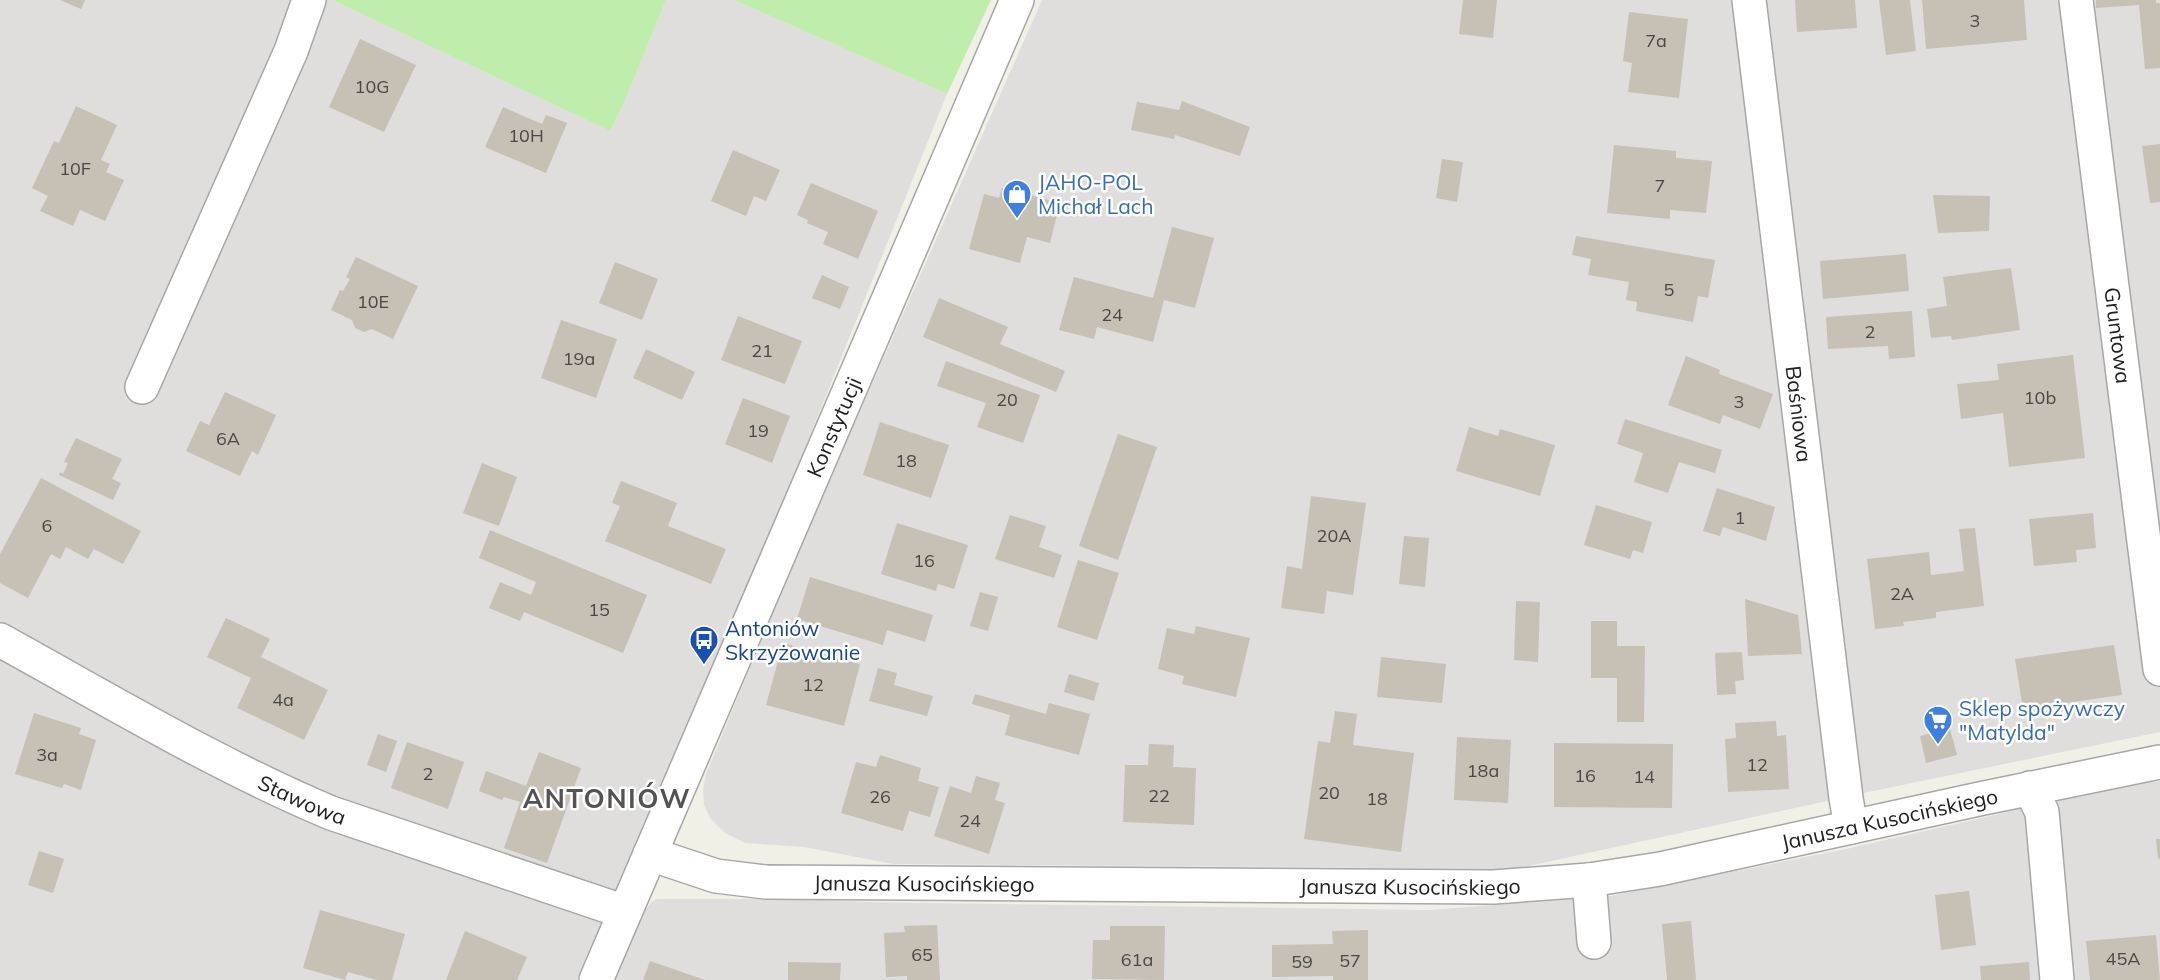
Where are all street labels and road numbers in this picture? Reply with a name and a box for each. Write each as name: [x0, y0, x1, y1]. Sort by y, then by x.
street label: Gruntowa: [2099, 286, 2137, 385]
street label: Baśniowa: [1781, 364, 1818, 464]
street label: Konstytucji: [801, 373, 867, 481]
street label: Stawowa: [254, 769, 349, 830]
street label: Janusza Kusocińskiego: [1779, 782, 2000, 855]
street label: Janusza Kusocińskiego: [814, 869, 1035, 897]
street label: Janusza Kusocińskiego: [1300, 872, 1521, 900]

